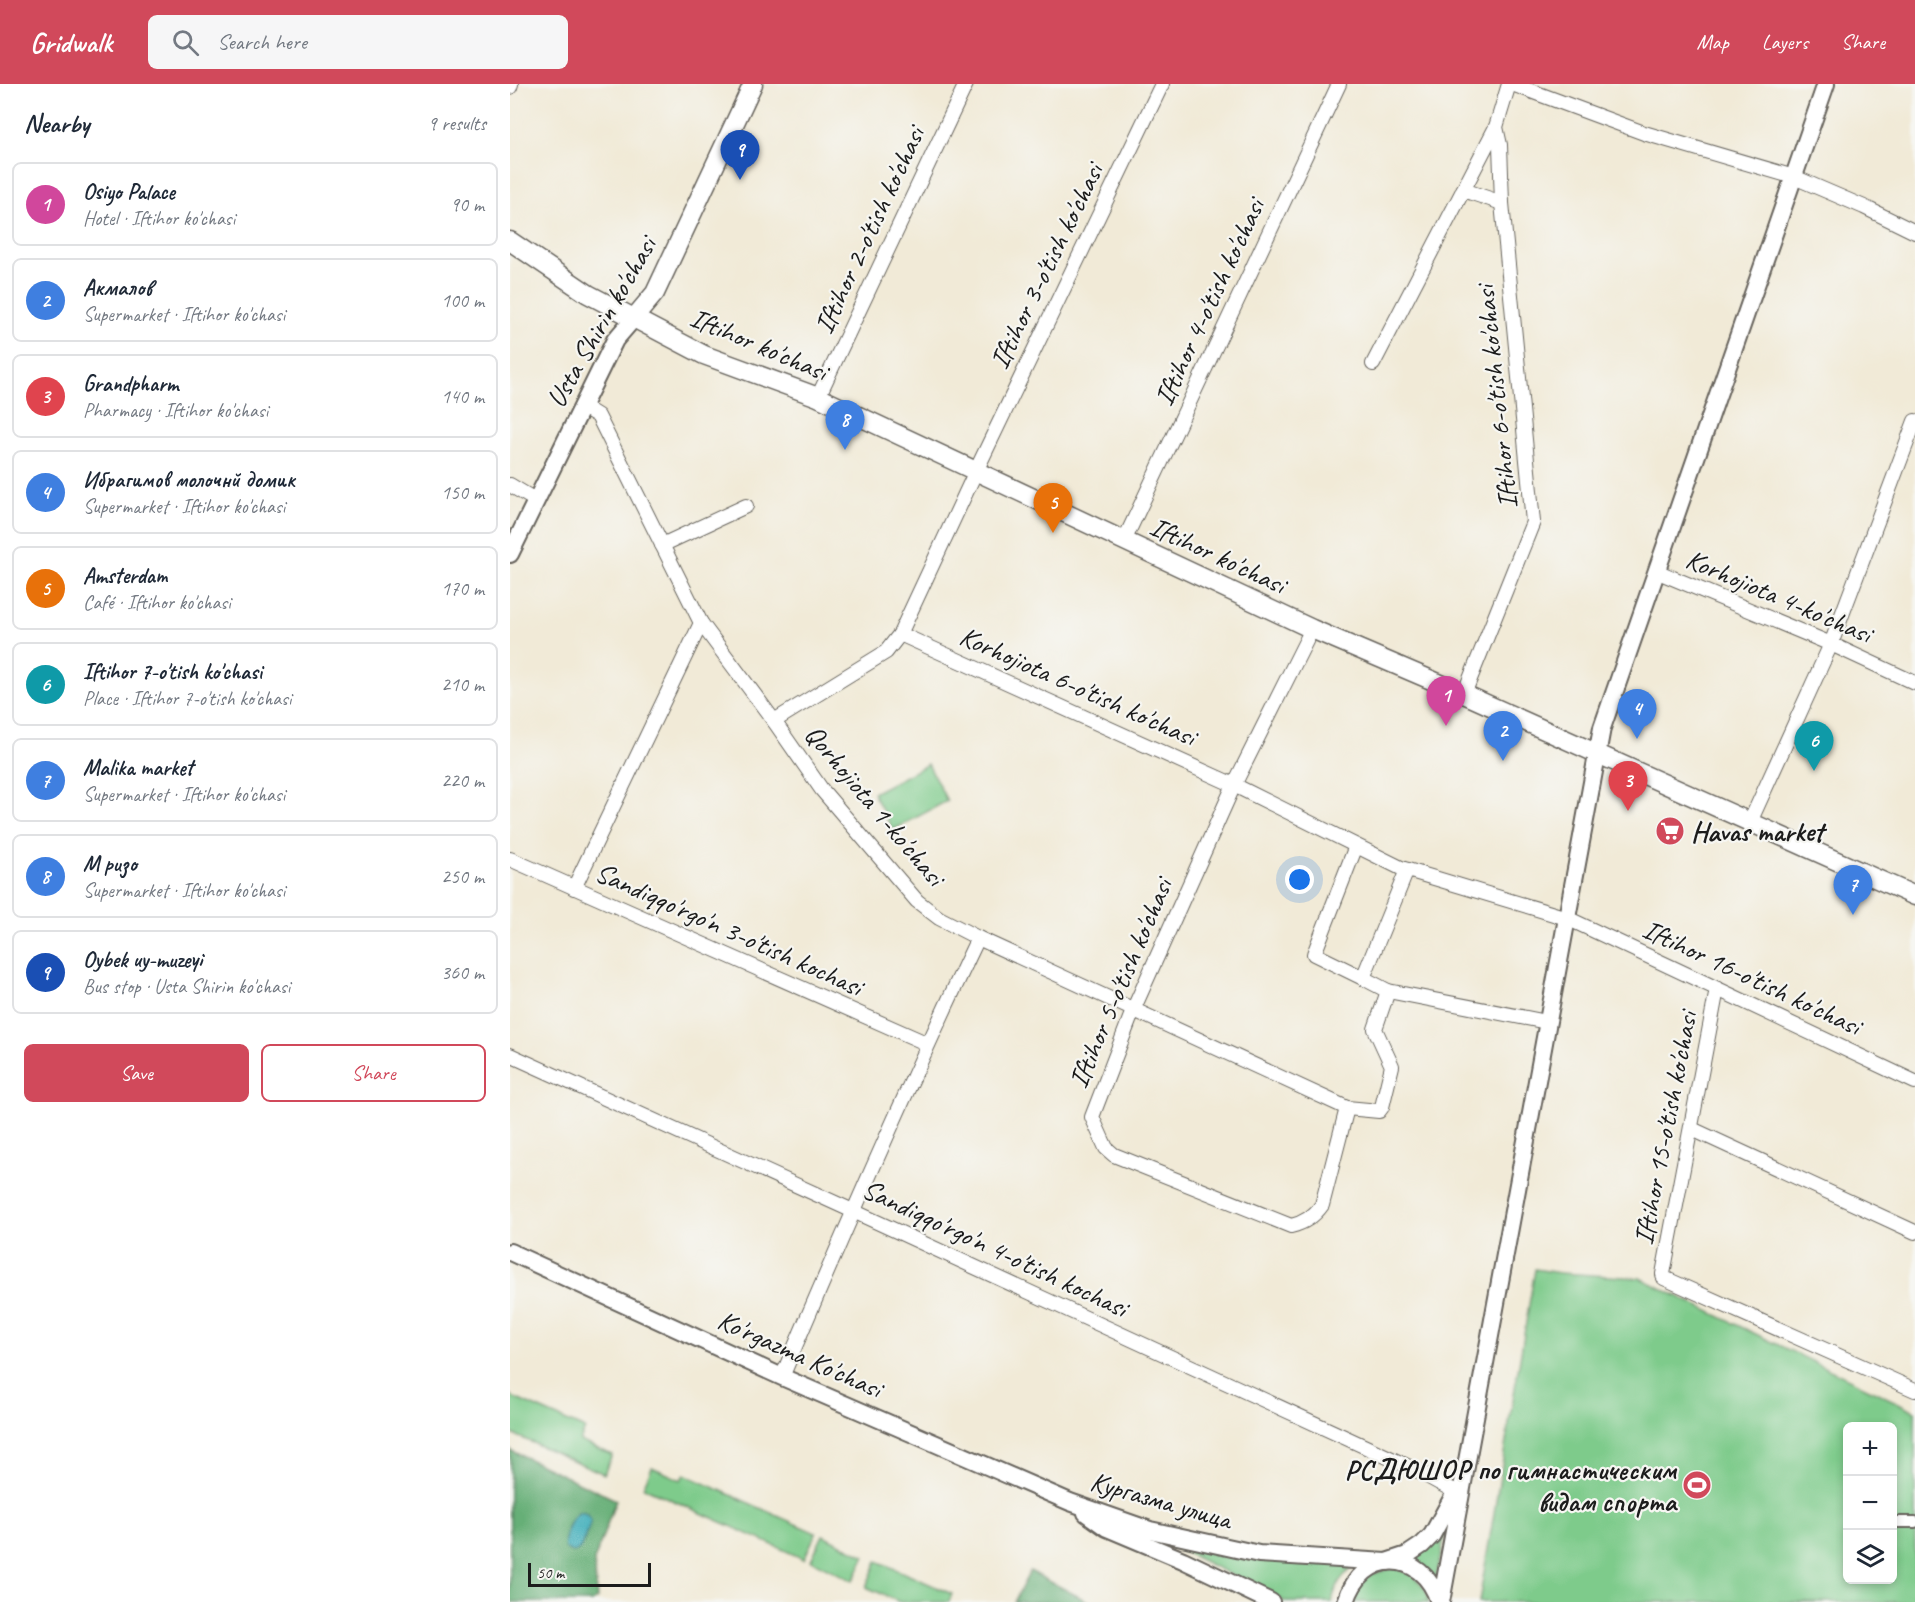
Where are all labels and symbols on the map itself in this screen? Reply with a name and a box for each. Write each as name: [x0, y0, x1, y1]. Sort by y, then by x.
street label: Iftihor 2-o'tish ko'chasi: [806, 118, 934, 339]
pin: 9: [720, 130, 760, 180]
street label: Iftihor 3-o'tish ko'chasi: [981, 154, 1112, 374]
street label: Iftihor 4-o'tish ko'chasi: [1146, 190, 1274, 411]
street label: Usta Shirin ko'chasi: [538, 227, 666, 413]
street label: Iftihor 6-o'tish ko'chasi: [1466, 280, 1525, 510]
street label: Iftihor ko'chasi: [685, 299, 836, 390]
pin: 8: [826, 400, 864, 450]
pin: 5: [1034, 484, 1072, 533]
street label: Iftihor ko'chasi: [1145, 508, 1295, 603]
street label: Korhojiota 4-ko'chasi: [1681, 541, 1881, 652]
street label: Korhojiota 6-o'tish ko'chasi: [954, 618, 1205, 755]
pin: 1: [1426, 676, 1466, 726]
pin: 4: [1618, 690, 1656, 739]
pin: 2: [1484, 712, 1522, 761]
street label: Qorhojiota 1-ko'chasi: [797, 717, 955, 896]
pin: 6: [1794, 722, 1834, 771]
pin: 3: [1608, 762, 1648, 811]
place label: Havas market: [1691, 814, 1828, 849]
supermarket icon: Havas market: [1654, 815, 1686, 847]
street label: Sandiqqo'rgo'n 3-o'tish kochasi: [590, 854, 871, 1005]
your location: [1285, 865, 1314, 894]
pin: 7: [1834, 866, 1872, 915]
street label: Iftihor 5-o'tish ko'chasi: [1060, 870, 1181, 1093]
street label: Iftihor 16-o'tish ko'chasi: [1637, 911, 1870, 1044]
street label: Iftihor 15-o'tish ko'chasi: [1625, 1005, 1705, 1248]
street label: Sandiqqo'rgo'n 4-o'tish kochasi: [857, 1171, 1137, 1326]
street label: Ko'rgazma Ko'chasi: [712, 1302, 891, 1407]
place label: РСДЮШОР по гимнастическим видам спорта: [1345, 1452, 1679, 1519]
street label: Кургазма улица: [1087, 1463, 1238, 1537]
sports icon: РСДЮШОР по гимнастическим видам спорта: [1681, 1469, 1713, 1501]
scale bar: [528, 1560, 651, 1588]

